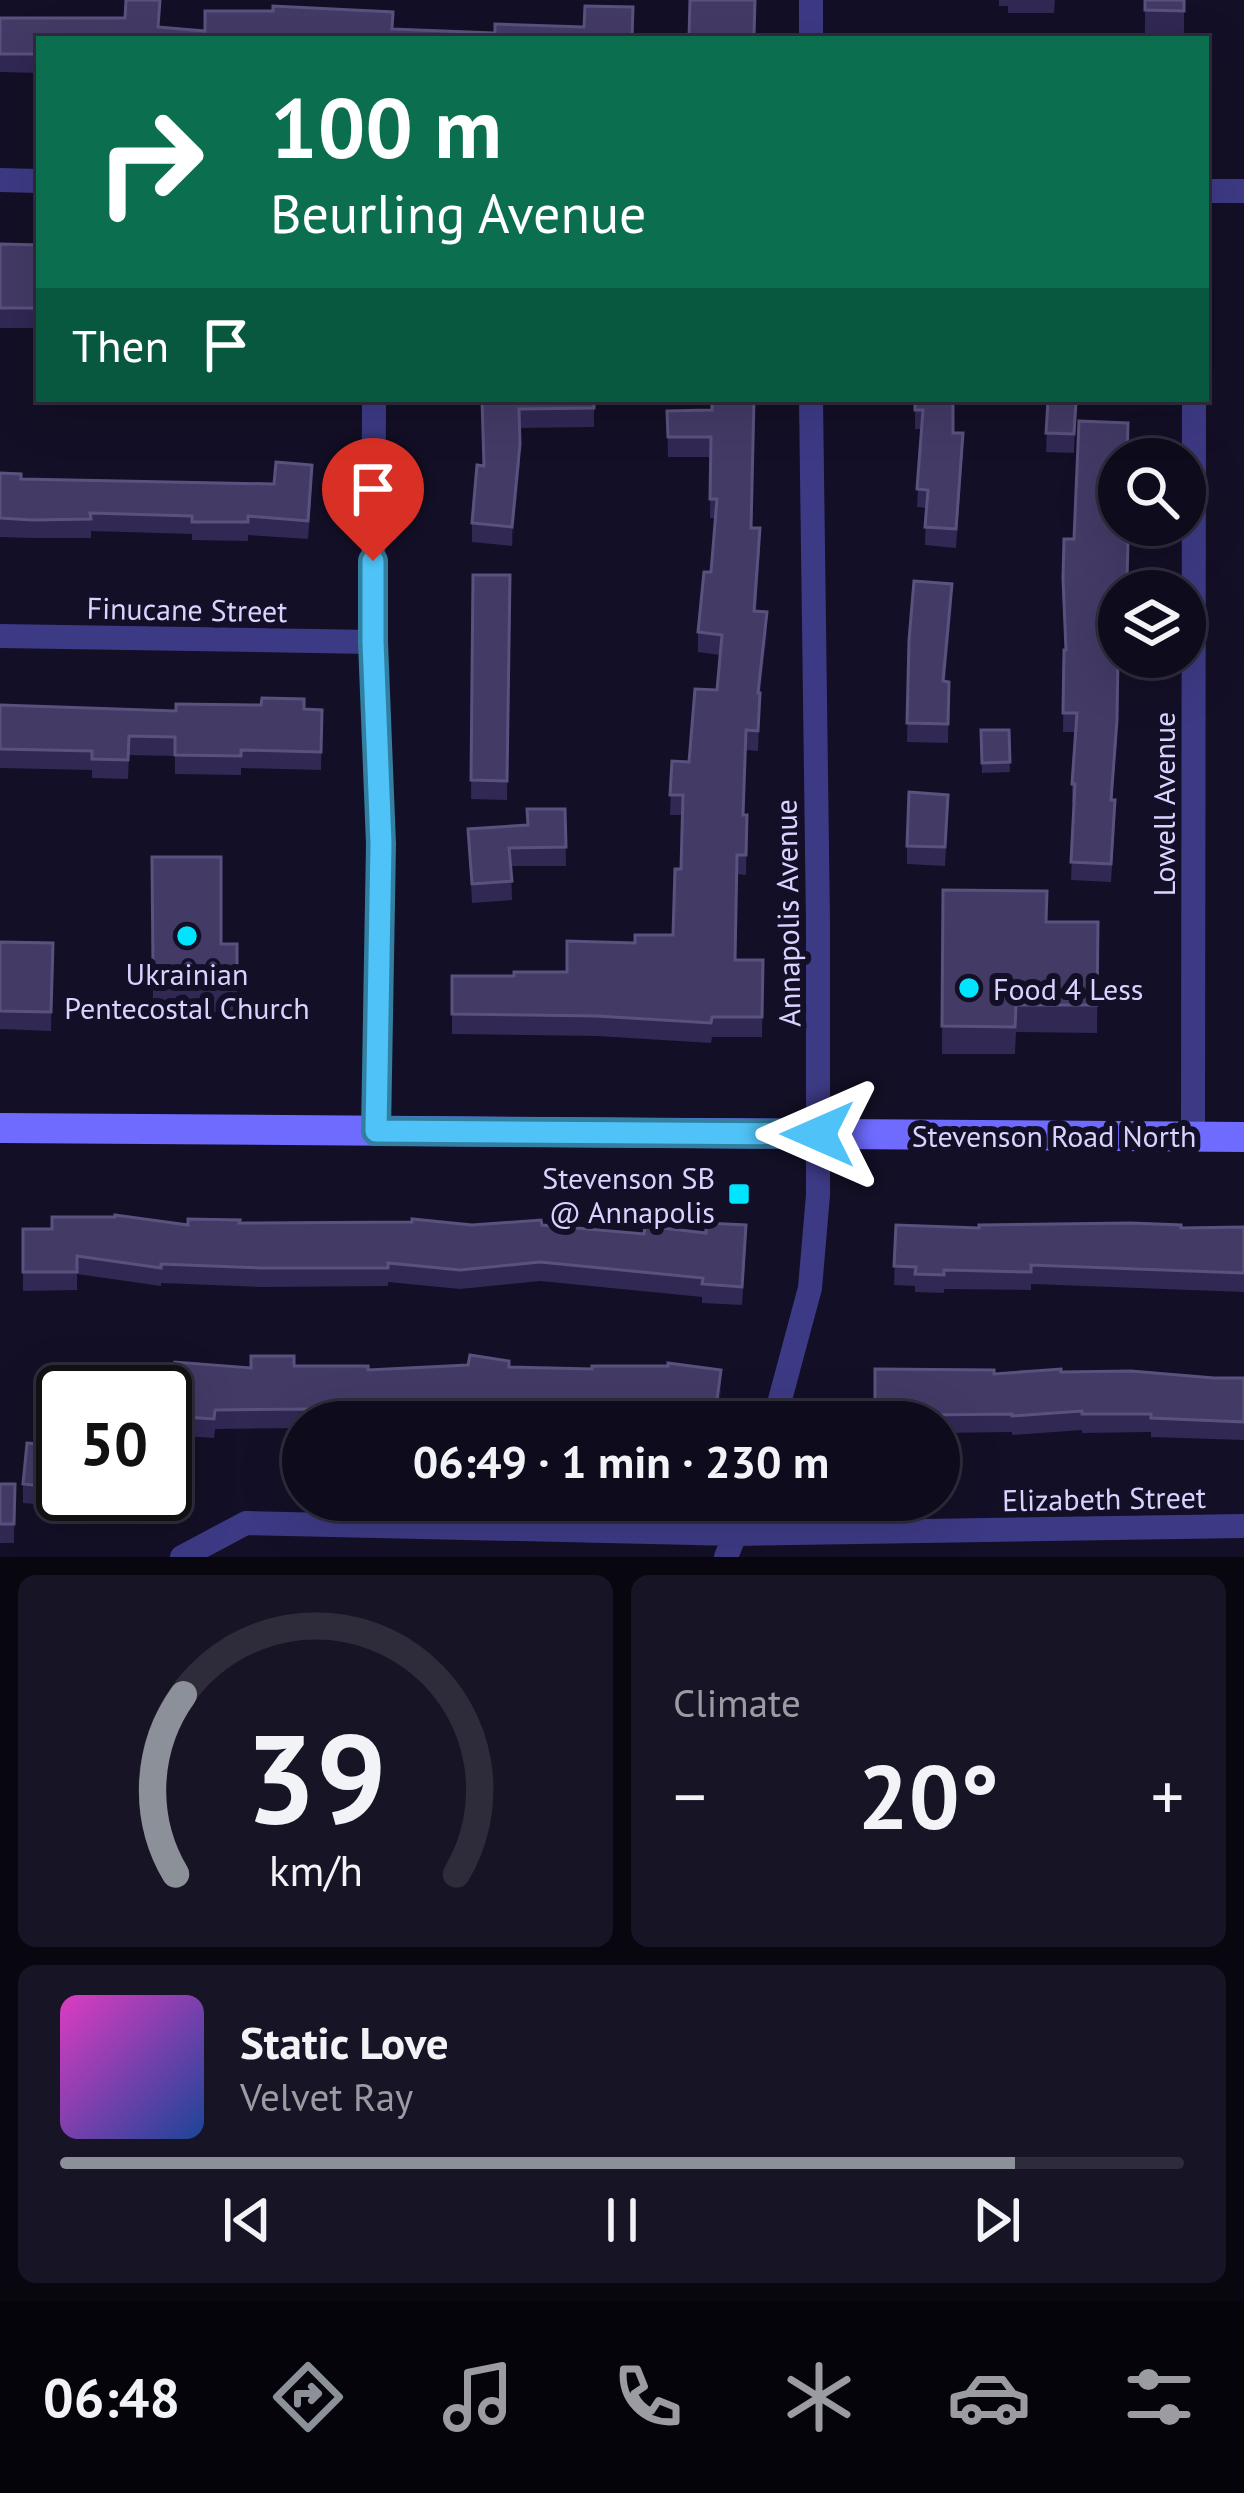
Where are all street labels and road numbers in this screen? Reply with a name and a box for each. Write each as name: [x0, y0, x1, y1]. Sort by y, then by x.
street label: Finucane Street: [86, 588, 288, 630]
street label: Lowell Avenue: [1144, 712, 1183, 896]
street label: Annapolis Avenue: [766, 799, 808, 1027]
street label: Stevenson Road North: [912, 1116, 1196, 1155]
street label: Elizabeth Street: [1002, 1477, 1206, 1519]

